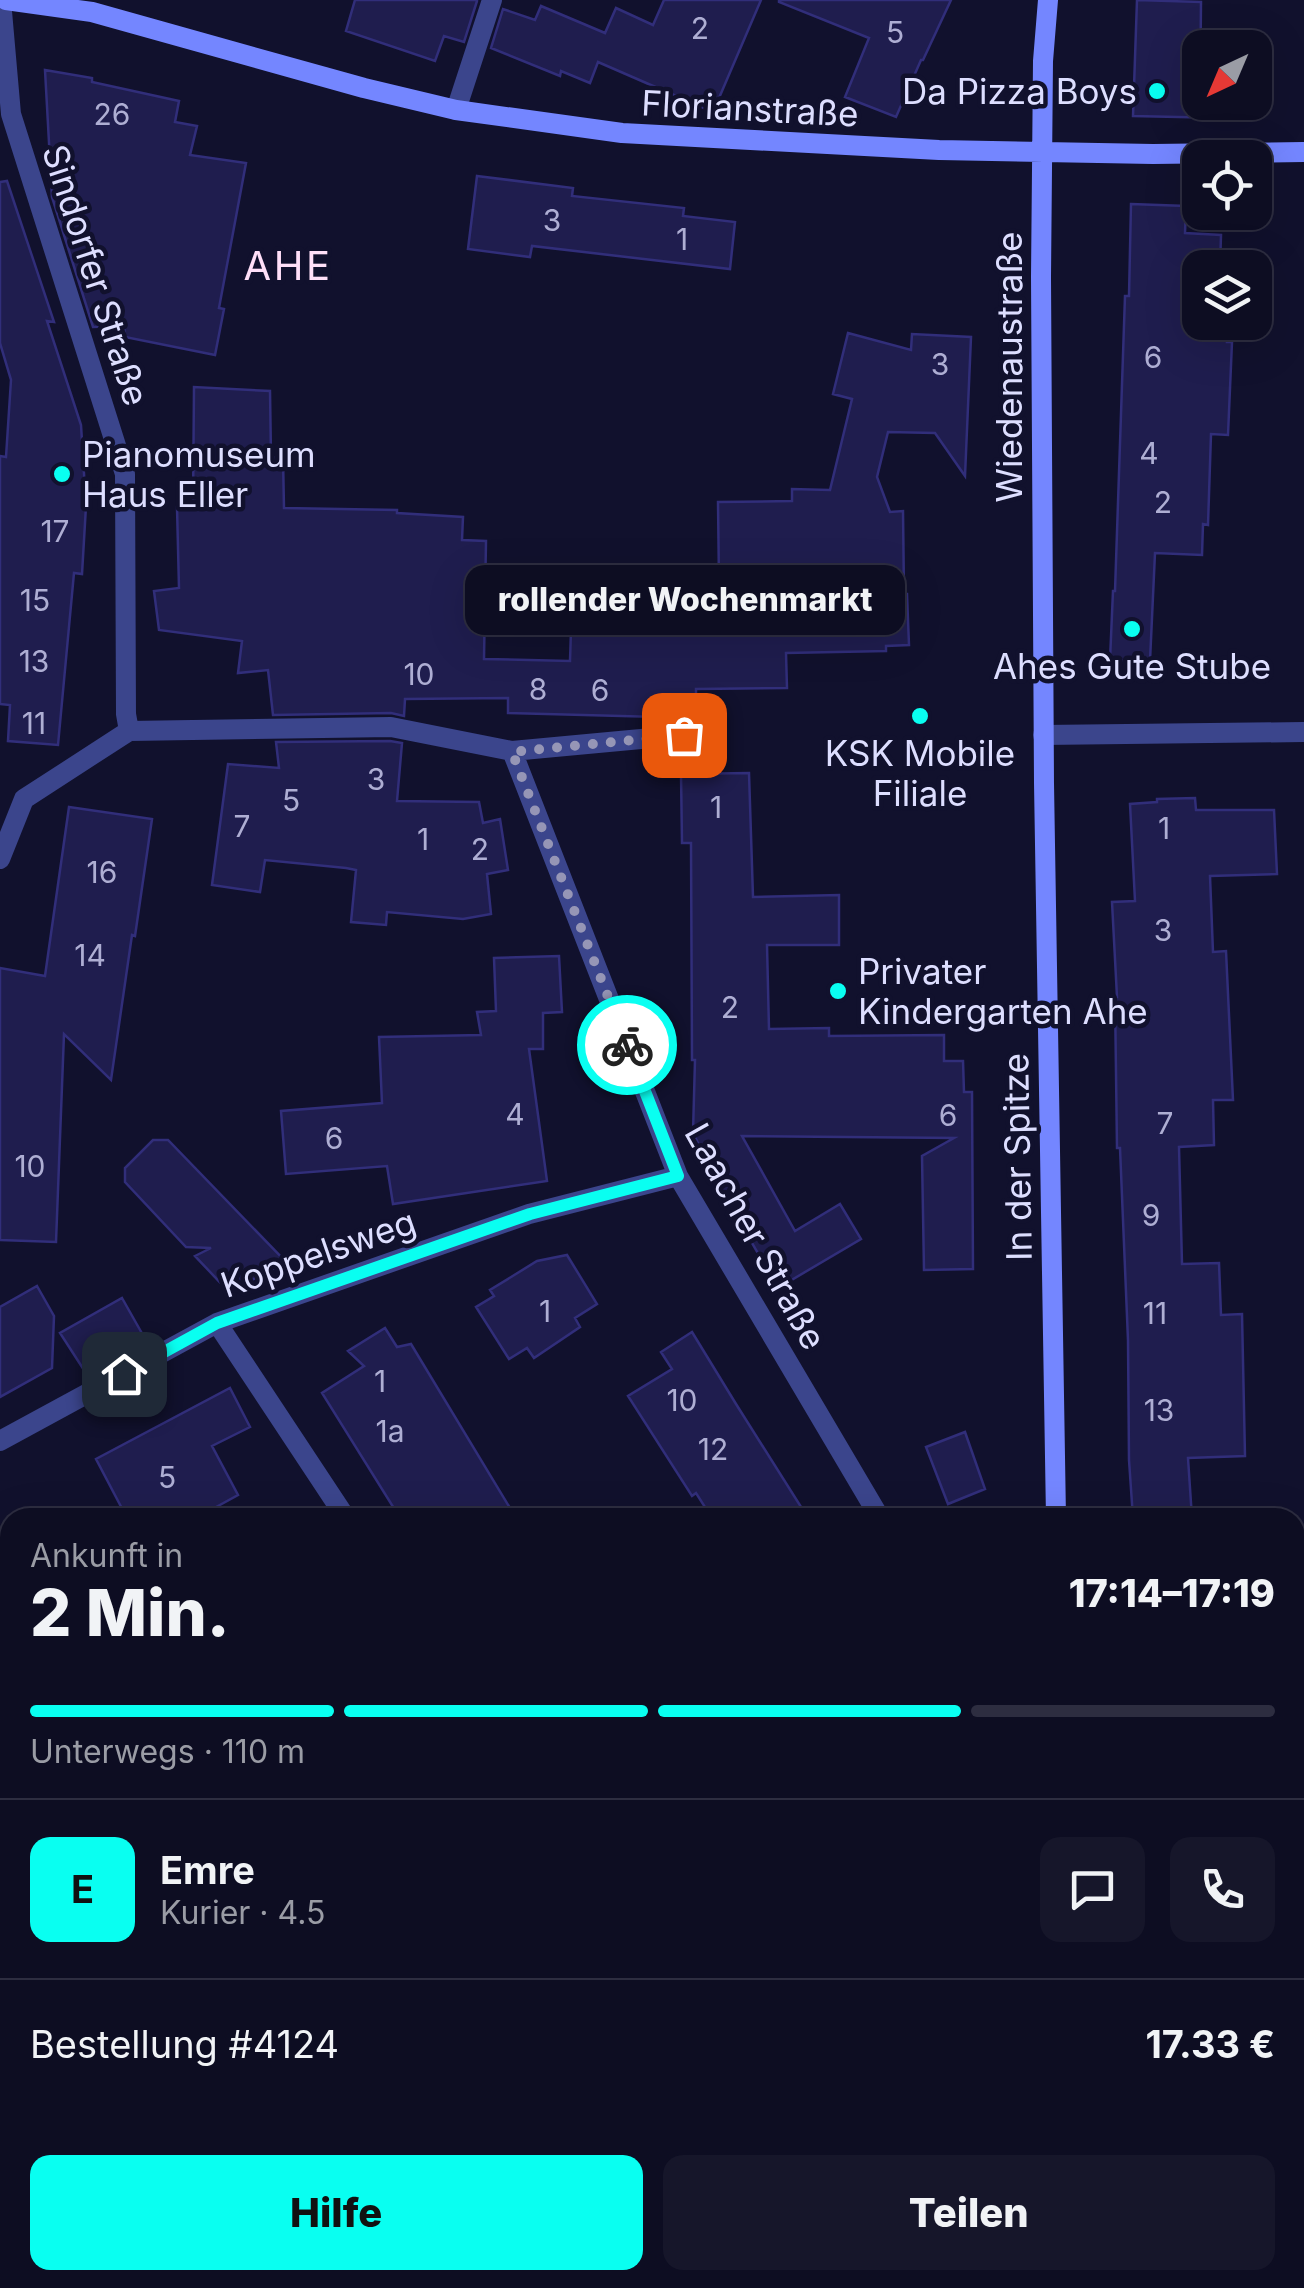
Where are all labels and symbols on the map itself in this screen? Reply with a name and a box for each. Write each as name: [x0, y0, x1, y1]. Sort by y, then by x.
house number: 2: [691, 10, 709, 46]
house number: 5: [886, 14, 904, 50]
north arrow: [1182, 30, 1272, 120]
place label: Da Pizza Boys: [902, 70, 1137, 112]
marker: Da Pizza Boys: [1146, 80, 1168, 102]
street label: Florianstraße: [640, 81, 860, 135]
house number: 26: [94, 96, 130, 132]
street label: Sindorfer Straße: [34, 139, 158, 411]
house number: 3: [543, 202, 561, 238]
house number: 1: [676, 221, 688, 257]
street label: Wiedenaustraße: [988, 232, 1030, 502]
district label: AHE: [244, 241, 332, 290]
house number: 6: [1144, 339, 1162, 375]
house number: 3: [931, 346, 949, 382]
place label: Pianomuseum Haus Eller: [82, 433, 316, 515]
house number: 4: [1139, 435, 1159, 471]
marker: Pianomuseum Haus Eller: [51, 463, 73, 485]
house number: 2: [1154, 484, 1172, 520]
house number: 17: [40, 513, 70, 549]
callout: rollender Wochenmarkt: [464, 565, 904, 635]
house number: 15: [20, 582, 50, 618]
marker: Ahes Gute Stube: [1121, 618, 1143, 640]
house number: 13: [19, 643, 49, 679]
place label: Ahes Gute Stube: [993, 645, 1271, 687]
house number: 10: [403, 656, 435, 692]
house number: 8: [529, 671, 547, 707]
house number: 6: [591, 672, 609, 708]
pin: [642, 693, 727, 778]
house number: 11: [22, 705, 46, 741]
marker: KSK Mobile Filiale: [909, 705, 931, 727]
place label: KSK Mobile Filiale: [825, 732, 1015, 814]
house number: 3: [367, 761, 385, 797]
house number: 5: [282, 782, 300, 818]
house number: 1: [710, 789, 722, 825]
house number: 7: [234, 808, 250, 844]
house number: 1: [1158, 810, 1170, 846]
house number: 1: [417, 821, 429, 857]
house number: 2: [471, 831, 489, 867]
house number: 16: [87, 854, 117, 890]
house number: 3: [1154, 912, 1172, 948]
house number: 14: [74, 937, 106, 973]
place label: Privater Kindergarten Ahe: [858, 950, 1148, 1032]
marker: Privater Kindergarten Ahe: [827, 980, 849, 1002]
house number: 2: [721, 989, 739, 1025]
courier: [577, 995, 677, 1095]
street label: In der Spitze: [994, 1053, 1040, 1261]
house number: 4: [505, 1096, 525, 1132]
house number: 6: [939, 1097, 957, 1133]
house number: 7: [1157, 1105, 1173, 1141]
street label: Laacher Straße: [677, 1116, 835, 1356]
house number: 6: [325, 1120, 343, 1156]
house number: 10: [14, 1148, 46, 1184]
house number: 9: [1142, 1197, 1160, 1233]
street label: Koppelsweg: [215, 1200, 421, 1306]
house number: 1: [539, 1293, 551, 1329]
house number: 11: [1143, 1295, 1167, 1331]
pin: [82, 1332, 167, 1417]
house number: 1: [374, 1363, 386, 1399]
house number: 10: [666, 1382, 698, 1418]
house number: 13: [1144, 1392, 1174, 1428]
house number: 1a: [375, 1413, 405, 1449]
house number: 12: [698, 1431, 728, 1467]
house number: 5: [158, 1459, 176, 1495]

